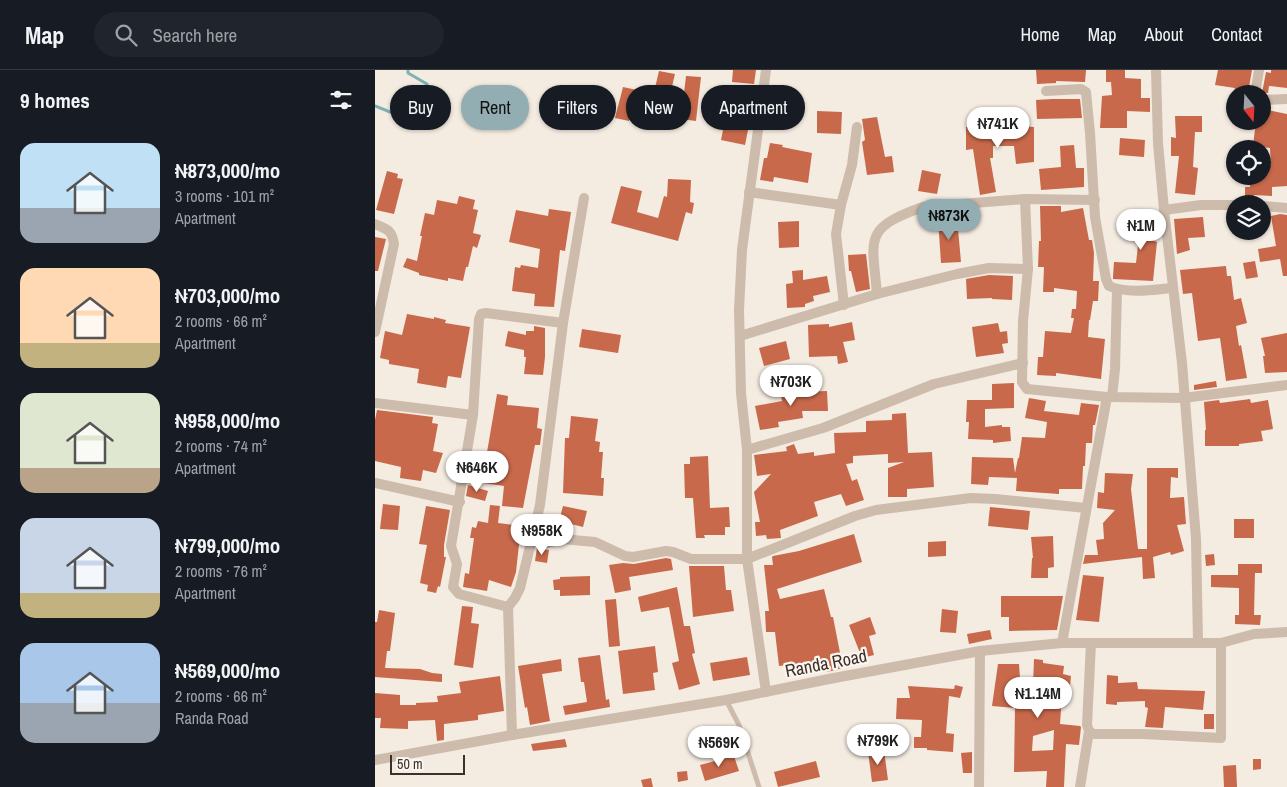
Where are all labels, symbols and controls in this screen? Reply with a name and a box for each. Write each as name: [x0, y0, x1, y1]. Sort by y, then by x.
search box: [94, 12, 444, 57]
text: Map: [25, 19, 64, 51]
icon: search: [112, 21, 140, 49]
text: Search here: [152, 22, 237, 48]
text: Home: [1020, 22, 1060, 47]
text: Map: [1088, 22, 1117, 47]
text: About: [1145, 22, 1183, 47]
text: Contact: [1211, 22, 1262, 47]
chip: Buy: [390, 85, 451, 130]
chip: Rent: [461, 85, 529, 130]
chip: Filters: [539, 85, 616, 130]
chip: New: [626, 85, 691, 130]
chip: Apartment: [701, 85, 805, 130]
north arrow: [1226, 85, 1271, 130]
map controls: [1226, 85, 1271, 240]
text: 9 homes: [20, 86, 90, 115]
icon: filters: [327, 86, 355, 114]
pin: ₦741K: [963, 106, 1033, 149]
text: ₦741K: [978, 112, 1018, 134]
button: locate: [1226, 140, 1271, 185]
text: ₦873,000/mo: [175, 156, 280, 185]
icon: home: [60, 163, 120, 223]
text: 3 rooms · 101 m²: [175, 185, 274, 207]
button: layers: [1226, 195, 1271, 240]
pin: ₦873K: [914, 198, 984, 241]
text: ₦873K: [929, 204, 969, 226]
text: Apartment: [175, 207, 236, 229]
pin: ₦1M: [1117, 208, 1165, 251]
text: ₦1M: [1127, 214, 1155, 236]
text: ₦703,000/mo: [175, 281, 280, 310]
icon: home: [60, 288, 120, 348]
text: 2 rooms · 66 m²: [175, 310, 267, 332]
text: Apartment: [175, 332, 236, 354]
pin: ₦703K: [756, 364, 826, 407]
text: ₦703K: [771, 370, 811, 392]
text: ₦958,000/mo: [175, 406, 280, 435]
icon: home: [60, 413, 120, 473]
text: 2 rooms · 74 m²: [175, 435, 267, 457]
pin: ₦646K: [442, 450, 512, 493]
text: ₦646K: [457, 456, 497, 478]
text: Apartment: [175, 457, 236, 479]
pin: ₦958K: [507, 514, 577, 556]
text: ₦958K: [522, 519, 562, 541]
text: ₦799,000/mo: [175, 531, 280, 560]
icon: home: [60, 538, 120, 598]
text: 2 rooms · 76 m²: [175, 560, 267, 582]
text: Apartment: [175, 582, 236, 604]
street label: Randa Road: [783, 643, 869, 683]
text: ₦569,000/mo: [175, 656, 280, 685]
icon: home: [60, 663, 120, 723]
pin: ₦1.14M: [997, 676, 1079, 719]
text: ₦1.14M: [1015, 682, 1061, 704]
text: 2 rooms · 66 m²: [175, 685, 267, 707]
text: Randa Road: [175, 707, 249, 729]
pin: ₦799K: [843, 724, 913, 766]
pin: ₦569K: [684, 726, 754, 768]
text: ₦799K: [858, 729, 898, 751]
text: ₦569K: [699, 731, 739, 753]
scale bar: [390, 752, 465, 775]
text: 50 m: [397, 755, 423, 773]

